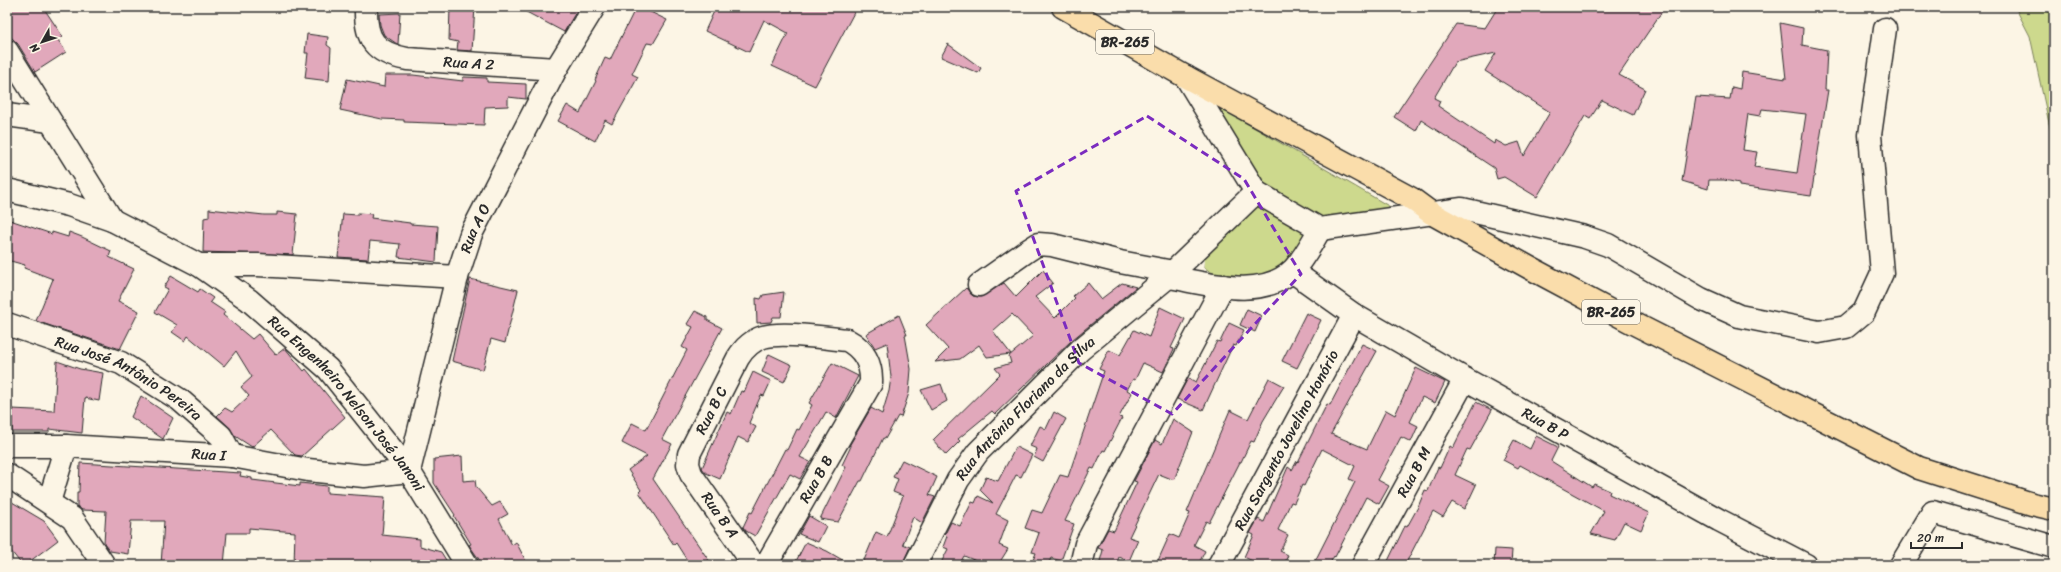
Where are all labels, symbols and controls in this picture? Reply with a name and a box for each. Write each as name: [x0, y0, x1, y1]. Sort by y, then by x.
north arrow: [22, 22, 62, 62]
road number: BR-265: [1096, 30, 1154, 54]
text: N: [25, 39, 45, 58]
street label: Rua A 2: [443, 48, 496, 78]
street label: Rua A O: [453, 199, 498, 256]
road number: BR-265: [1582, 300, 1640, 324]
street label: Rua Engenheiro Nelson José Janoni: [262, 309, 432, 497]
street label: Rua José Antônio Pereira: [52, 328, 209, 427]
street label: Rua Antônio Floriano da Silva: [949, 329, 1102, 486]
street label: Rua Sargento Jovelino Honório: [1227, 345, 1346, 535]
street label: Rua B C: [688, 382, 734, 439]
street label: Rua B P: [1517, 400, 1574, 447]
street label: Rua I: [191, 441, 228, 469]
street label: Rua B M: [1390, 442, 1438, 502]
street label: Rua B B: [792, 450, 840, 508]
street label: Rua B A: [694, 486, 746, 544]
scale bar: [1911, 524, 1962, 550]
text: 20 m: [1917, 527, 1944, 549]

